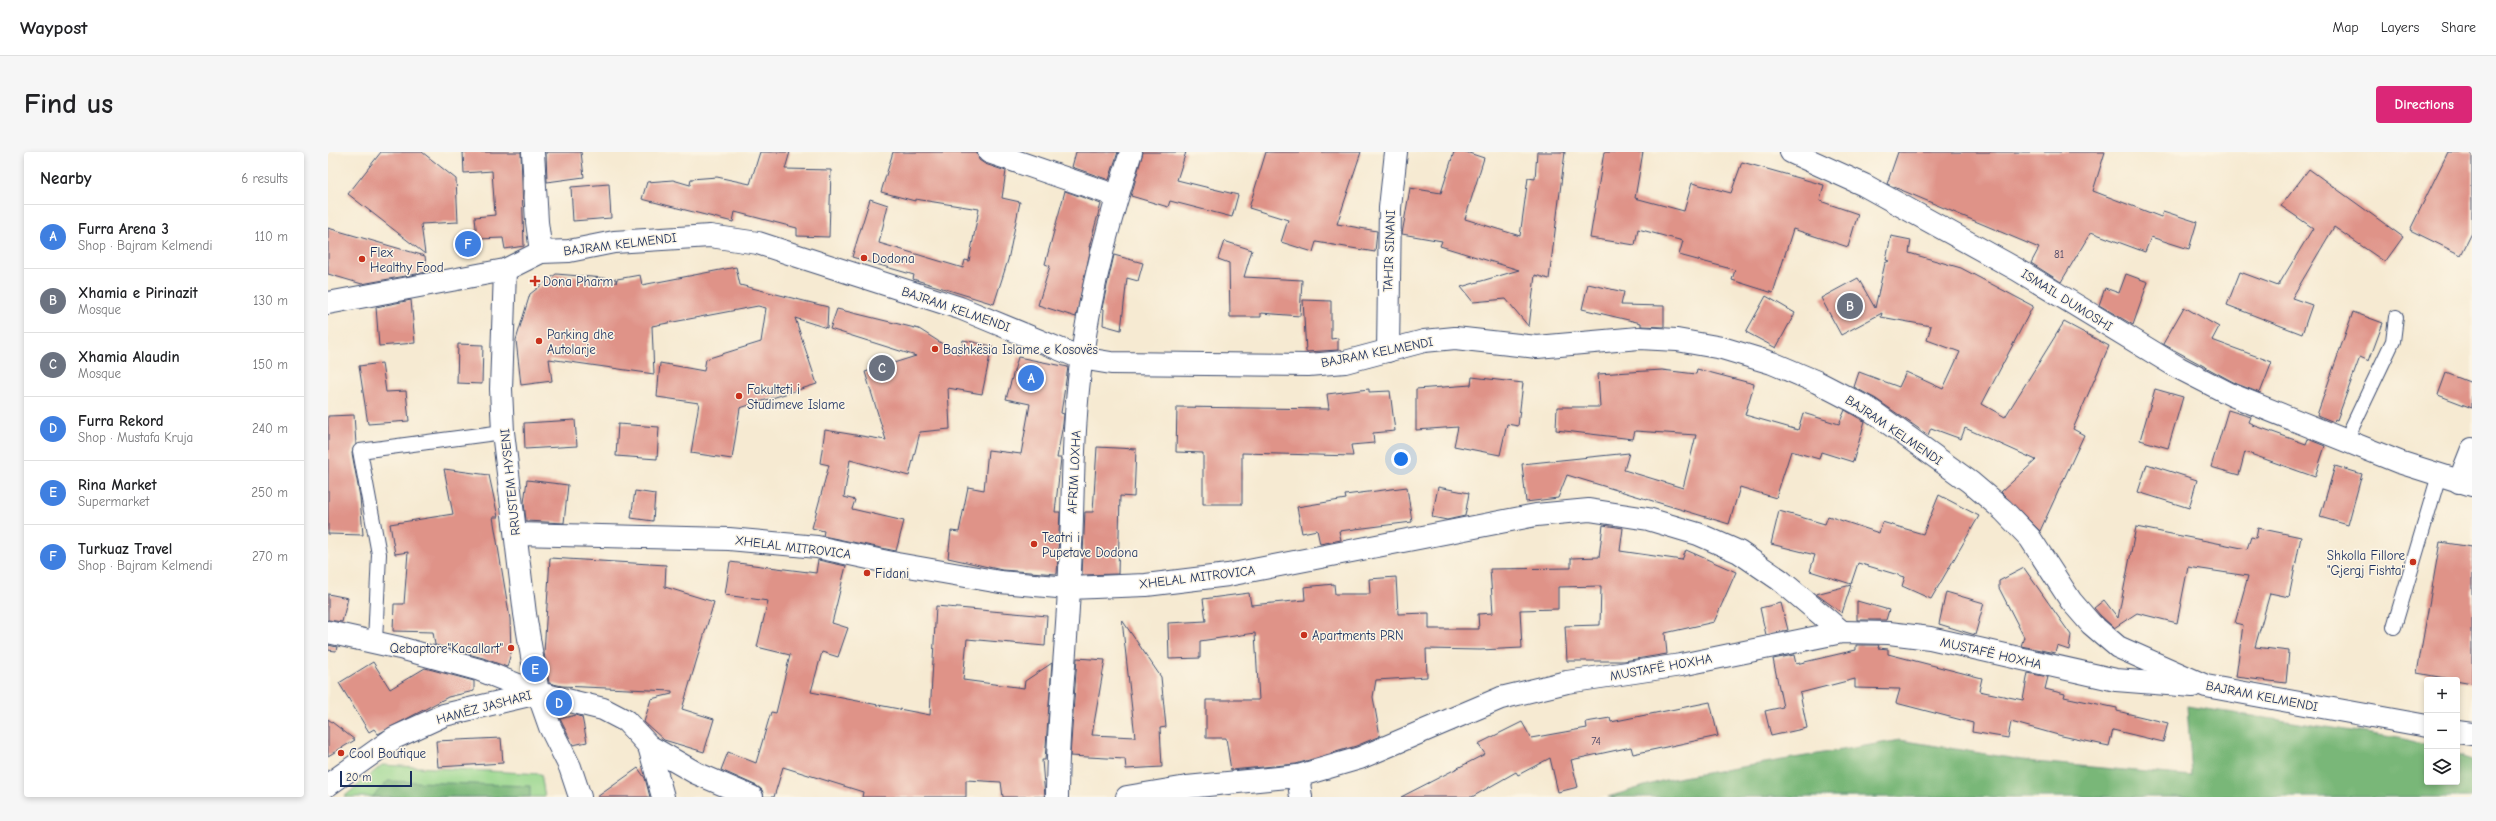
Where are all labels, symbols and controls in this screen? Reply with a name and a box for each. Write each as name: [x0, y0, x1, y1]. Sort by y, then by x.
text: Waypost: [20, 17, 88, 39]
text: Map: [2332, 19, 2359, 36]
text: Layers: [2381, 19, 2419, 36]
text: Share: [2441, 19, 2476, 36]
button: Directions: [2376, 86, 2472, 123]
text: Find us: [24, 88, 113, 120]
text: Nearby: [40, 169, 91, 188]
text: 6 results: [241, 171, 288, 186]
street label: TAHIR SINANI: [1380, 210, 1398, 292]
text: Furra Arena 3: [78, 220, 169, 238]
text: A: [49, 229, 57, 244]
text: 110 m: [255, 229, 288, 244]
pin: F: [455, 229, 481, 259]
street label: BAJRAM KELMENDI: [563, 230, 677, 258]
text: Shop · Bajram Kelmendi: [78, 238, 212, 253]
place label: Flex Healthy Food: [370, 245, 444, 275]
house number: 81: [2054, 248, 2064, 261]
place label: Dodona: [872, 251, 915, 266]
marker: Dodona: [859, 253, 869, 263]
marker: Flex Healthy Food: [357, 254, 367, 264]
street label: ISMAIL DUMOSHI: [2019, 266, 2115, 334]
place label: Dona Pharm: [543, 274, 613, 289]
marker: Dona Pharm: [530, 276, 540, 286]
street label: BAJRAM KELMENDI: [900, 283, 1012, 335]
text: Xhamia e Pirinazit: [78, 284, 198, 302]
pin: B: [1837, 291, 1863, 321]
text: B: [49, 293, 57, 308]
text: 130 m: [253, 293, 288, 308]
text: Mosque: [78, 302, 121, 317]
place label: Parking dhe Autolarje: [547, 327, 614, 357]
street label: BAJRAM KELMENDI: [1320, 334, 1434, 370]
marker: Parking dhe Autolarje: [534, 336, 544, 346]
place label: Bashkësia Islame e Kosovës: [943, 342, 1098, 357]
marker: Bashkësia Islame e Kosovës: [930, 344, 940, 354]
text: Xhamia Alaudin: [78, 348, 180, 366]
pin: C: [869, 353, 895, 383]
text: C: [49, 357, 57, 372]
text: 150 m: [253, 357, 288, 372]
pin: A: [1018, 363, 1044, 393]
text: Mosque: [78, 366, 121, 381]
place label: Fakulteti i Studimeve Islame: [747, 382, 845, 412]
marker: Fakulteti i Studimeve Islame: [734, 391, 744, 401]
street label: BAJRAM KELMENDI: [1843, 392, 1945, 468]
text: Furra Rekord: [78, 412, 163, 430]
text: D: [49, 421, 57, 436]
text: 240 m: [252, 421, 288, 436]
street label: RRUSTEM HYSENI: [497, 428, 523, 536]
street label: AFRIM LOXHA: [1064, 429, 1084, 514]
text: Shop · Mustafa Kruja: [78, 430, 193, 445]
your location: [1391, 449, 1411, 469]
text: Rina Market: [78, 476, 157, 494]
text: E: [49, 485, 57, 500]
text: 250 m: [251, 485, 288, 500]
text: Supermarket: [78, 494, 149, 509]
place label: Teatri i Pupetave Dodona: [1042, 530, 1138, 560]
street label: XHELAL MITROVICA: [734, 532, 852, 562]
marker: Teatri i Pupetave Dodona: [1029, 539, 1039, 549]
text: Turkuaz Travel: [78, 540, 172, 558]
place label: Shkolla Fillore "Gjergj Fishta": [2327, 548, 2405, 578]
text: F: [49, 549, 57, 564]
text: 270 m: [252, 549, 288, 564]
marker: Shkolla Fillore "Gjergj Fishta": [2408, 557, 2418, 567]
text: Shop · Bajram Kelmendi: [78, 558, 212, 573]
street label: XHELAL MITROVICA: [1138, 562, 1256, 592]
place label: Fidani: [875, 566, 909, 581]
marker: Fidani: [862, 568, 872, 578]
place label: Apartments PRN: [1312, 628, 1404, 643]
marker: Apartments PRN: [1299, 630, 1309, 640]
street label: MUSTAFË HOXHA: [1939, 633, 2044, 672]
place label: Qebaptore"Kacallart": [390, 641, 503, 656]
marker: Qebaptore"Kacallart": [506, 643, 516, 653]
street label: MUSTAFË HOXHA: [1609, 650, 1714, 683]
pin: E: [522, 654, 548, 684]
map controls: [2424, 677, 2460, 785]
button: +: [2424, 677, 2460, 713]
street label: BAJRAM KELMENDI: [2205, 678, 2319, 714]
street label: HAMËZ JASHARI: [434, 686, 533, 727]
pin: D: [546, 688, 572, 718]
button: −: [2424, 713, 2460, 749]
house number: 74: [1591, 735, 1601, 748]
place label: Cool Boutique: [349, 746, 427, 761]
marker: Cool Boutique: [336, 748, 346, 758]
button: layers: [2424, 749, 2460, 785]
scale bar: [340, 769, 412, 788]
text: 20 m: [346, 771, 371, 784]

